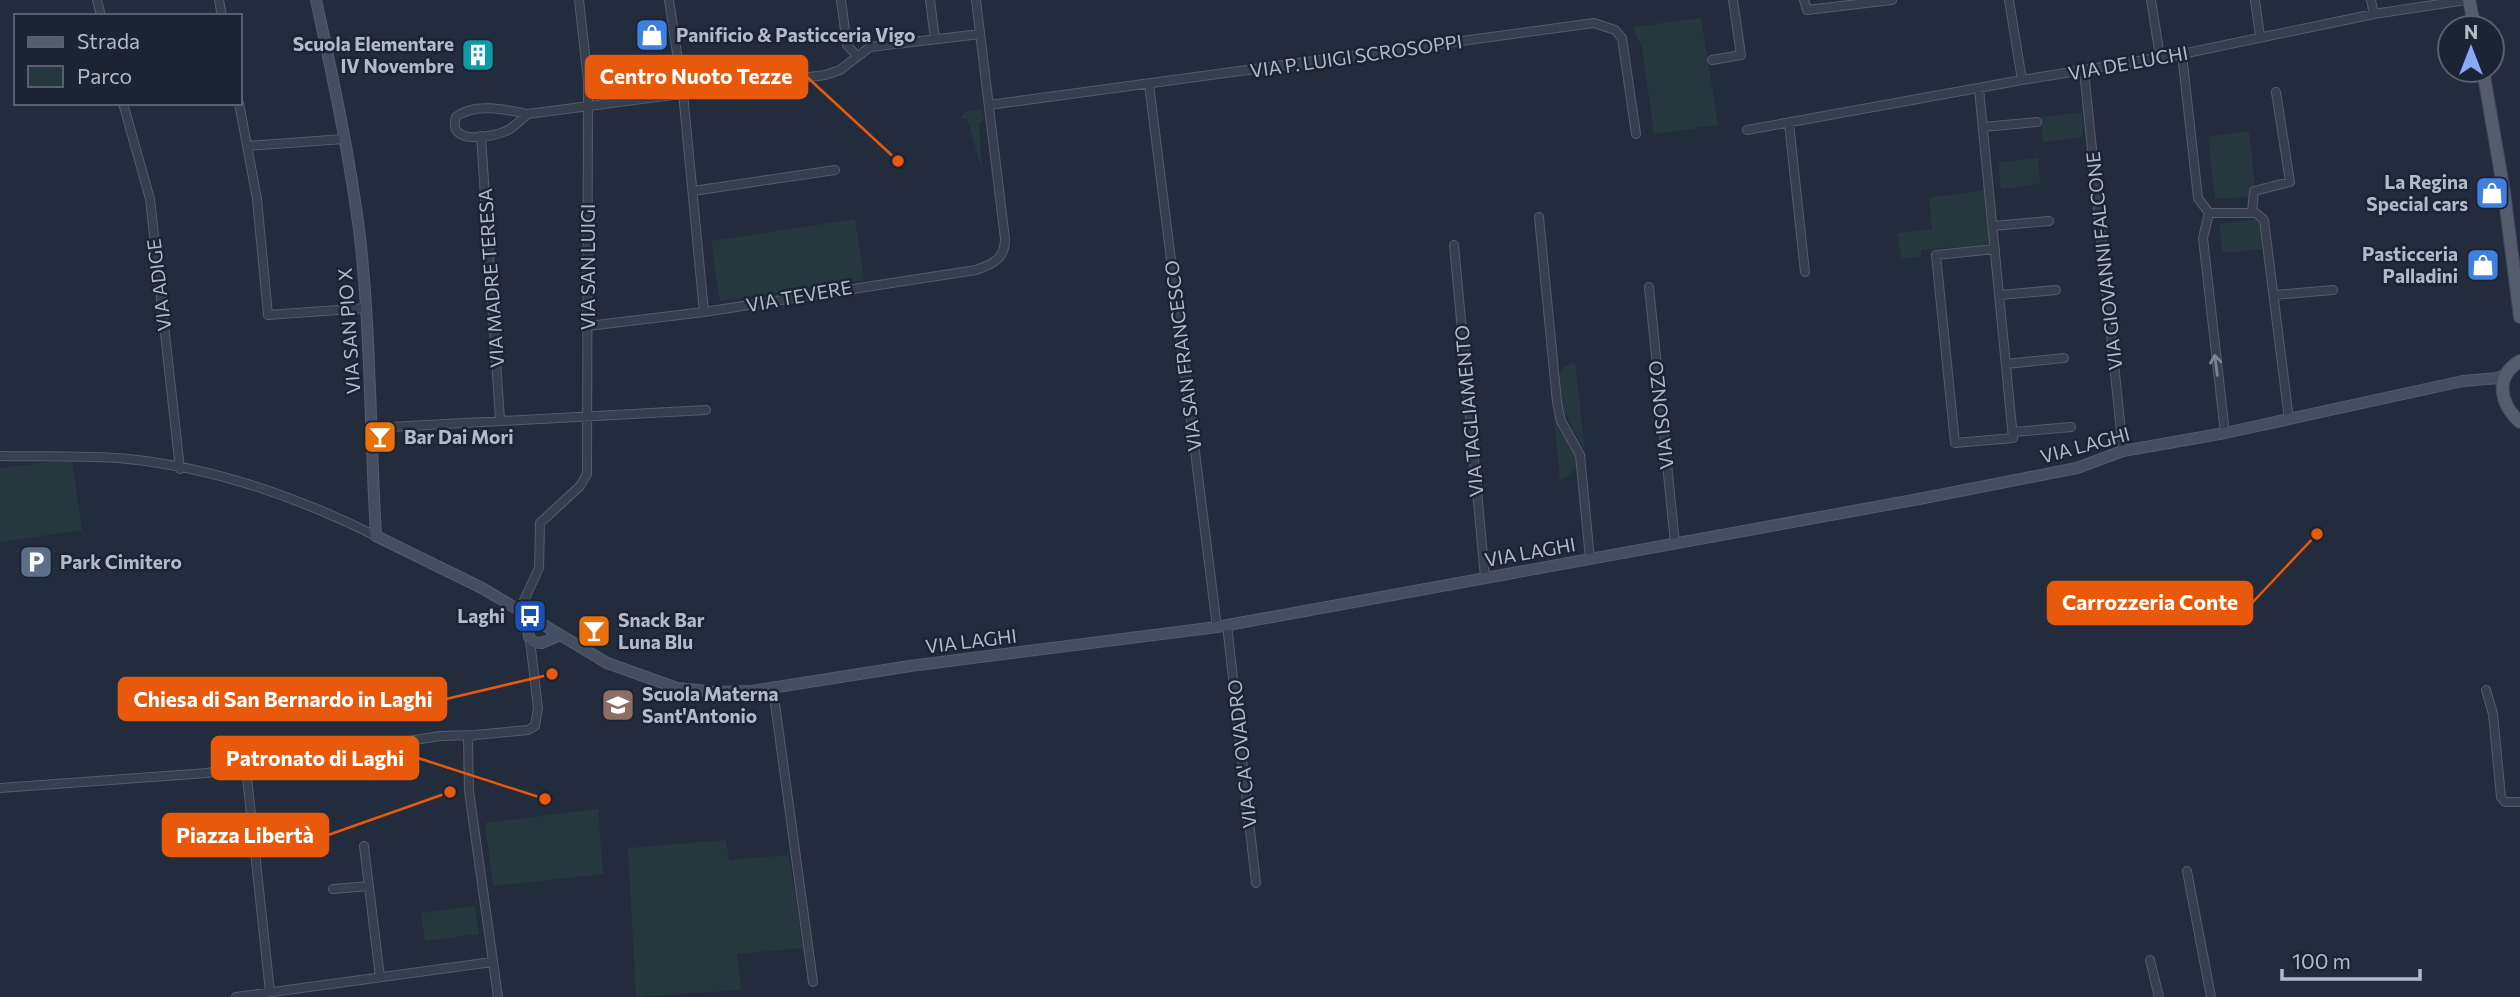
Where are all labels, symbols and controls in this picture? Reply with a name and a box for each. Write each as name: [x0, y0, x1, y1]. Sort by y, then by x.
legend: [14, 14, 242, 105]
north arrow: [2436, 14, 2506, 84]
shop icon: Panificio & Pasticceria Vigo: [633, 16, 671, 54]
text: N: [2464, 20, 2478, 43]
place label: Panificio & Pasticceria Vigo: [676, 23, 915, 46]
text: Strada: [77, 28, 140, 53]
street label: VIA P. LUIGI SCROSOPPI: [1248, 29, 1463, 82]
place label: Scuola Elementare IV Novembre: [293, 32, 454, 77]
building icon: Scuola Elementare IV Novembre: [459, 36, 497, 74]
street label: VIA DE LUCHI: [2066, 41, 2190, 84]
callout: Centro Nuoto Tezze: [586, 56, 807, 98]
text: Parco: [77, 63, 132, 88]
text: Centro Nuoto Tezze: [600, 63, 792, 88]
street label: VIA GIOVANNI FALCONE: [2081, 151, 2126, 372]
place label: La Regina Special cars: [2366, 170, 2468, 215]
shop icon: La Regina Special cars: [2473, 174, 2511, 212]
street label: VIA MADRE TERESA: [473, 188, 508, 369]
street label: VIA SAN LUIGI: [576, 204, 599, 330]
street label: VIA ADIGE: [141, 238, 176, 332]
place label: Pasticceria Palladini: [2362, 242, 2458, 287]
shop icon: Pasticceria Palladini: [2464, 246, 2502, 284]
street label: VIA SAN FRANCESCO: [1159, 259, 1206, 453]
street label: VIA SAN PIO X: [333, 267, 364, 395]
street label: VIA TEVERE: [744, 275, 854, 316]
street label: VIA TAGLIAMENTO: [1450, 324, 1487, 498]
one-way arrow: [2210, 354, 2223, 377]
street label: VIA ISONZO: [1643, 359, 1678, 471]
bar icon: Bar Dai Mori: [361, 418, 399, 456]
street label: VIA LAGHI: [2037, 422, 2132, 468]
place label: Bar Dai Mori: [404, 425, 514, 448]
street label: VIA LAGHI: [1483, 532, 1577, 571]
parking icon: Park Cimitero: [17, 543, 55, 581]
place label: Park Cimitero: [60, 550, 182, 573]
callout: Carrozzeria Conte: [2048, 582, 2252, 624]
text: Carrozzeria Conte: [2062, 589, 2238, 614]
bus stop icon: Laghi: [511, 597, 549, 635]
place label: Laghi: [457, 604, 505, 627]
place label: Snack Bar Luna Blu: [618, 608, 705, 653]
bar icon: Snack Bar Luna Blu: [575, 612, 613, 650]
street label: VIA LAGHI: [924, 623, 1018, 658]
callout: Chiesa di San Bernardo in Laghi: [119, 678, 446, 720]
street label: VIA CA' OVADRO: [1222, 679, 1261, 830]
place label: Scuola Materna Sant'Antonio: [642, 682, 779, 727]
text: Chiesa di San Bernardo in Laghi: [133, 686, 433, 711]
school or university icon: Scuola Materna Sant'Antonio: [599, 686, 637, 724]
callout: Patronato di Laghi: [212, 737, 418, 779]
text: Patronato di Laghi: [226, 745, 404, 770]
callout: Piazza Libertà: [163, 814, 328, 856]
text: Piazza Libertà: [176, 822, 314, 847]
scale bar: [2282, 937, 2420, 981]
text: 100 m: [2292, 948, 2351, 973]

